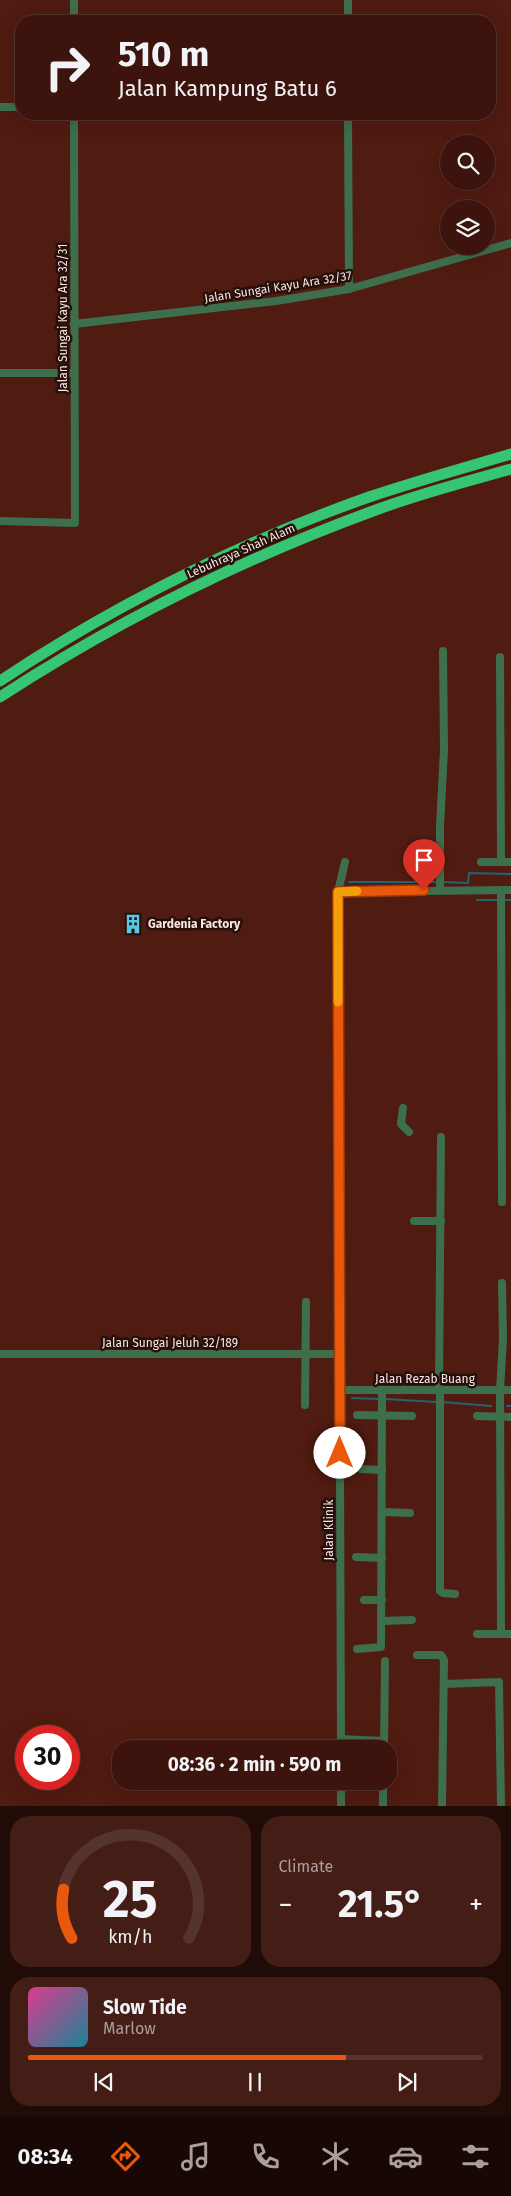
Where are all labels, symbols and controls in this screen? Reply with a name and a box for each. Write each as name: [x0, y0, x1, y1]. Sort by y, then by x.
text: 510 m: [118, 33, 209, 75]
icon: right: [35, 35, 100, 100]
text: Jalan Kampung Batu 6: [118, 75, 337, 102]
map controls: [440, 135, 495, 255]
button: search: [440, 135, 495, 190]
button: layers: [440, 200, 495, 255]
street label: Jalan Sungai Kayu Ara 32/31: [56, 244, 70, 392]
street label: Jalan Sungai Kayu Ara 32/37: [203, 268, 353, 306]
street label: Lebuhraya Shah Alam: [185, 521, 297, 581]
pin: [403, 839, 445, 890]
icon: arrive: [410, 846, 438, 874]
building icon: Gardenia Factory: [122, 913, 144, 935]
place label: Gardenia Factory: [148, 917, 241, 931]
street label: Jalan Sungai Jeluh 32/189: [102, 1336, 238, 1350]
street label: Jalan Rezab Buang: [375, 1372, 476, 1386]
position arrow: [313, 1426, 365, 1478]
street label: Jalan Klinik: [322, 1499, 336, 1560]
speed limit sign: 30: [15, 1725, 80, 1790]
text: 08:36 · 2 min · 590 m: [168, 1753, 341, 1776]
text: Climate: [279, 1857, 333, 1876]
text: 25: [103, 1868, 158, 1931]
text: 21.5°: [338, 1881, 424, 1927]
text: −: [279, 1888, 293, 1921]
text: +: [469, 1888, 483, 1921]
text: km/h: [108, 1926, 152, 1948]
text: Slow Tide: [103, 1996, 187, 2019]
text: Marlow: [103, 2019, 156, 2038]
icon: previous: [90, 2068, 118, 2096]
icon: pause: [241, 2068, 269, 2096]
icon: next: [393, 2068, 421, 2096]
icon: directions: [108, 2139, 143, 2174]
icon: music: [178, 2139, 213, 2174]
icon: phone: [248, 2139, 283, 2174]
icon: climate: [318, 2139, 353, 2174]
icon: car: [388, 2139, 423, 2174]
icon: filters: [458, 2139, 493, 2174]
text: 08:34: [18, 2143, 73, 2170]

